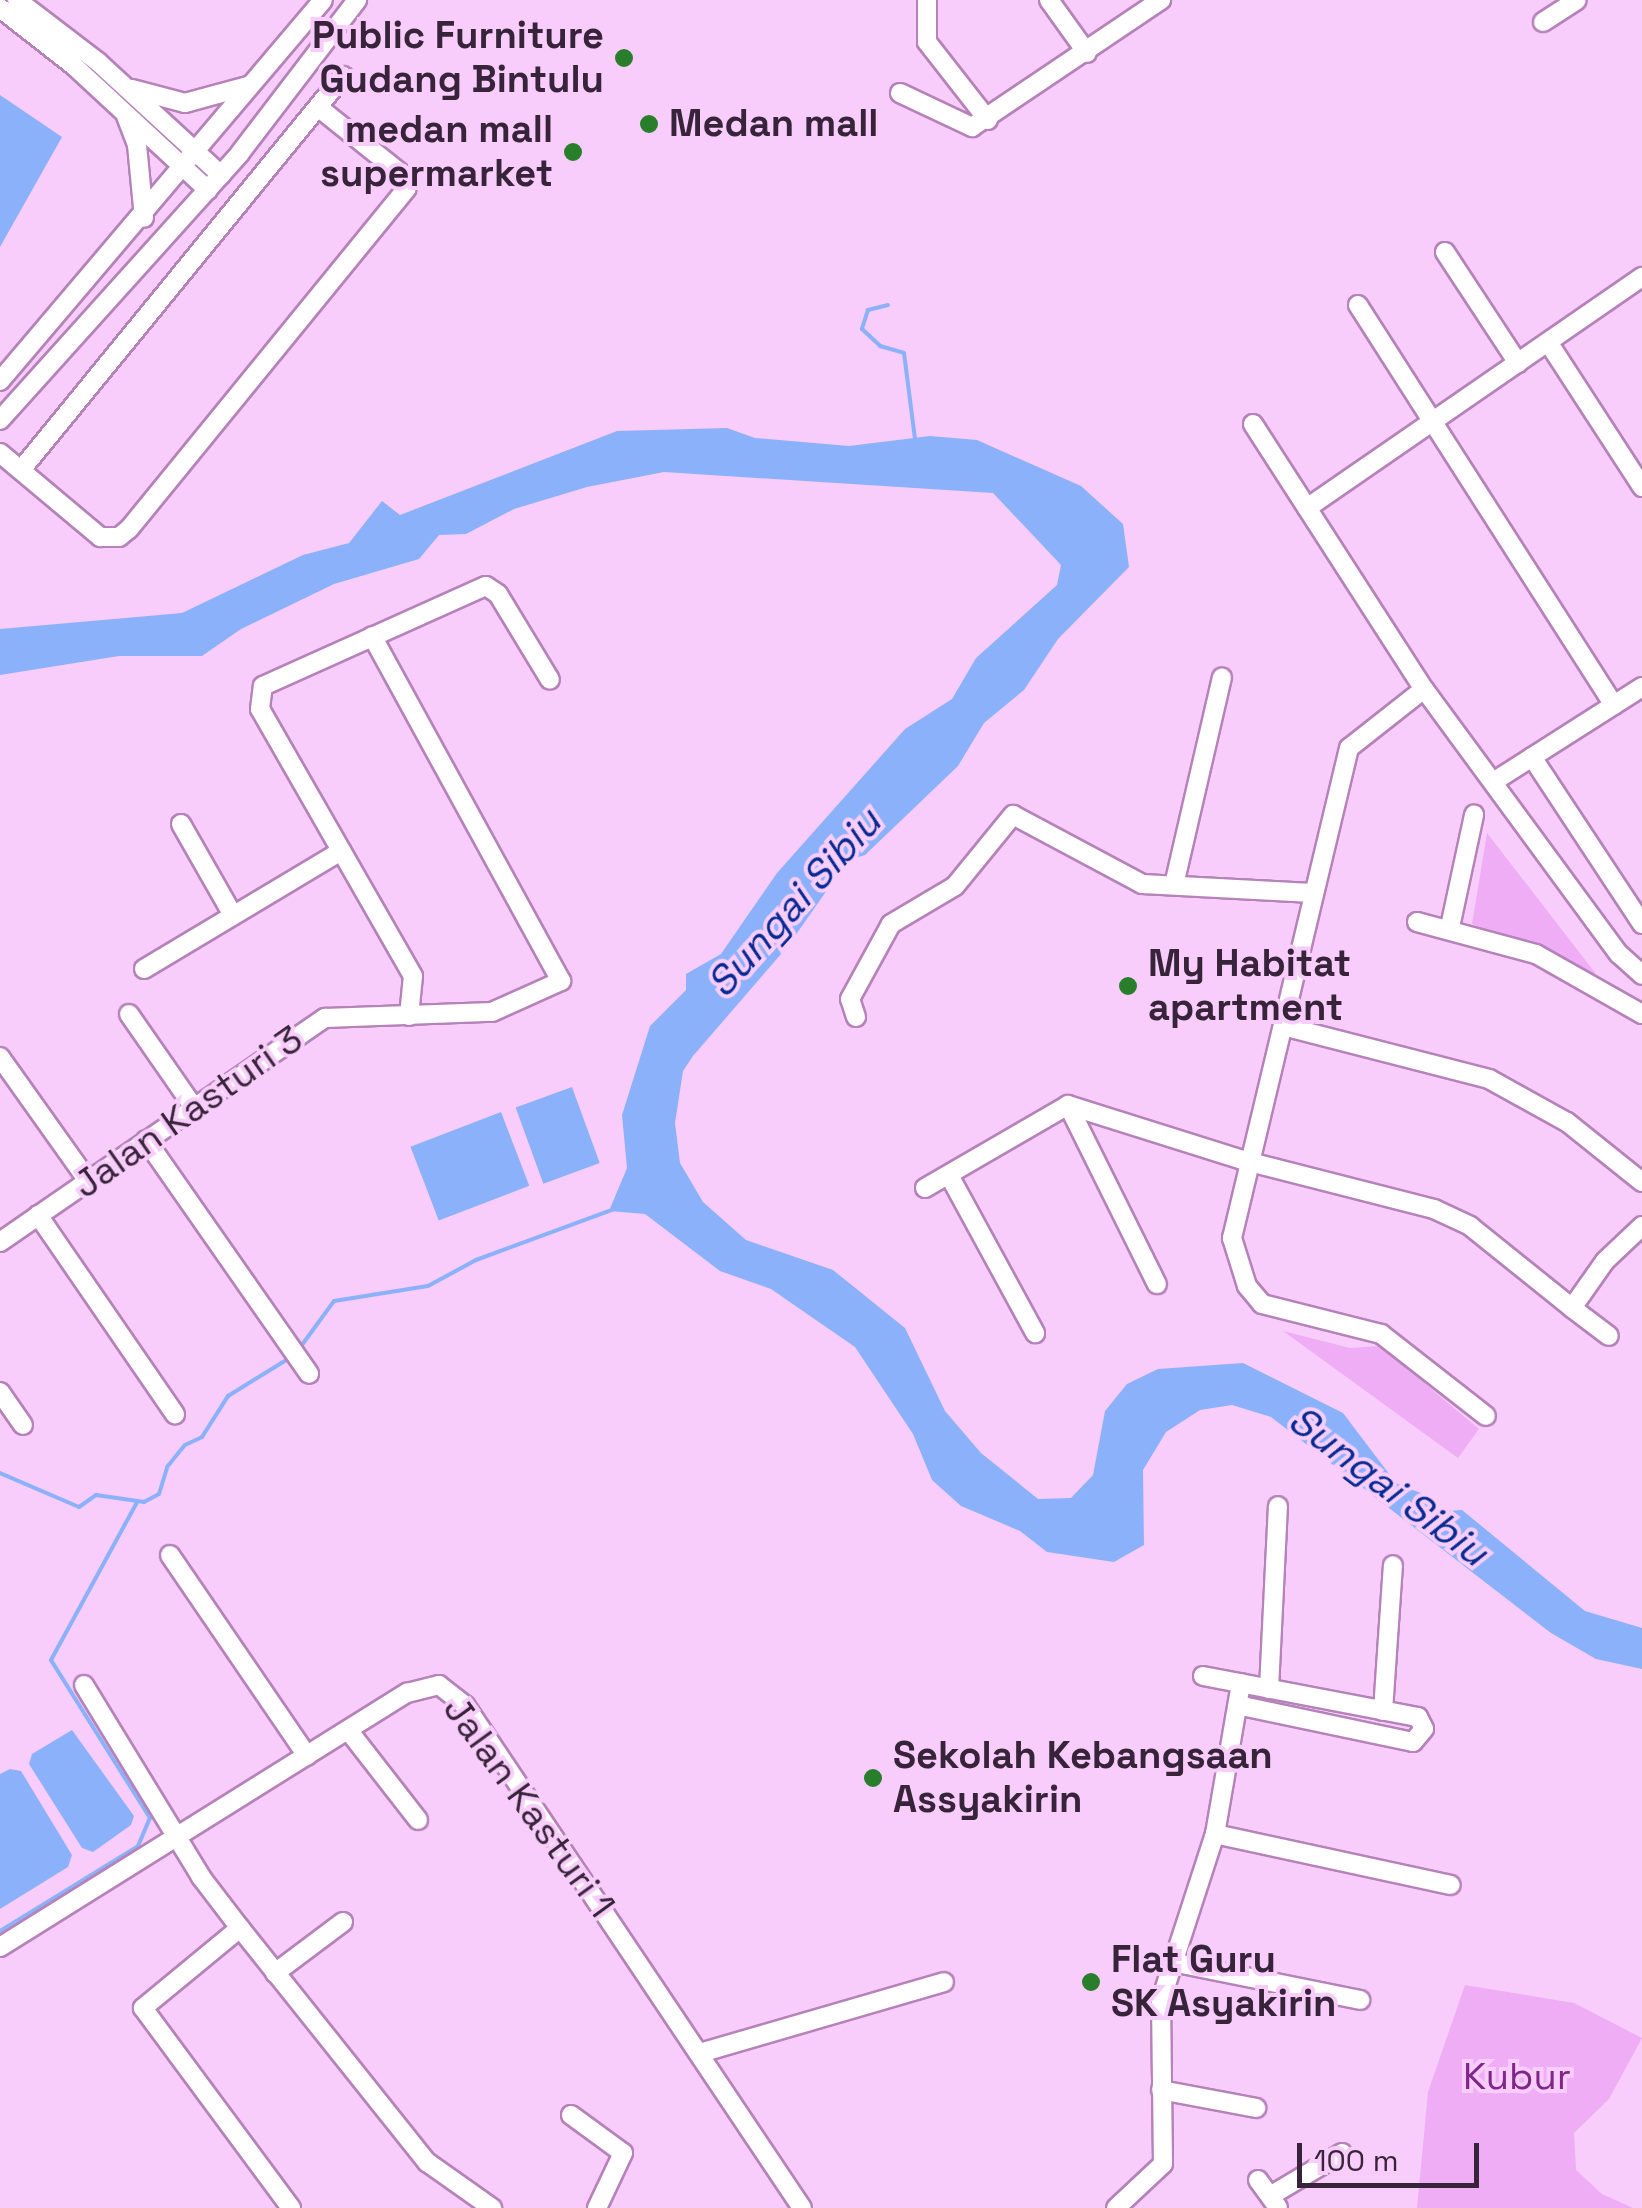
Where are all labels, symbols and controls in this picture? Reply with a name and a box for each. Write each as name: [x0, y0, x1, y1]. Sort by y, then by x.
place label: Public Furniture Gudang Bintulu: [312, 13, 604, 102]
marker: Public Furniture Gudang Bintulu: [613, 47, 635, 69]
place label: Medan mall: [669, 101, 878, 147]
place label: medan mall supermarket: [320, 107, 553, 196]
marker: Medan mall: [638, 113, 660, 135]
marker: medan mall supermarket: [562, 141, 584, 163]
water label: Sungai Sibiu: [697, 799, 891, 1007]
place label: My Habitat apartment: [1148, 941, 1351, 1030]
marker: My Habitat apartment: [1117, 975, 1139, 997]
street label: Jalan Kasturi 3: [65, 1016, 311, 1208]
water label: Sungai Sibiu: [1279, 1396, 1497, 1576]
street label: Jalan Kasturi 1: [434, 1688, 624, 1926]
place label: Sekolah Kebangsaan Assyakirin: [893, 1733, 1273, 1822]
marker: Sekolah Kebangsaan Assyakirin: [862, 1767, 884, 1789]
place label: Flat Guru SK Asyakirin: [1111, 1937, 1337, 2026]
marker: Flat Guru SK Asyakirin: [1080, 1971, 1102, 1993]
park label: Kubur: [1463, 2054, 1571, 2100]
scale bar: [1302, 2123, 1484, 2185]
text: 100 m: [1314, 2141, 1399, 2180]

